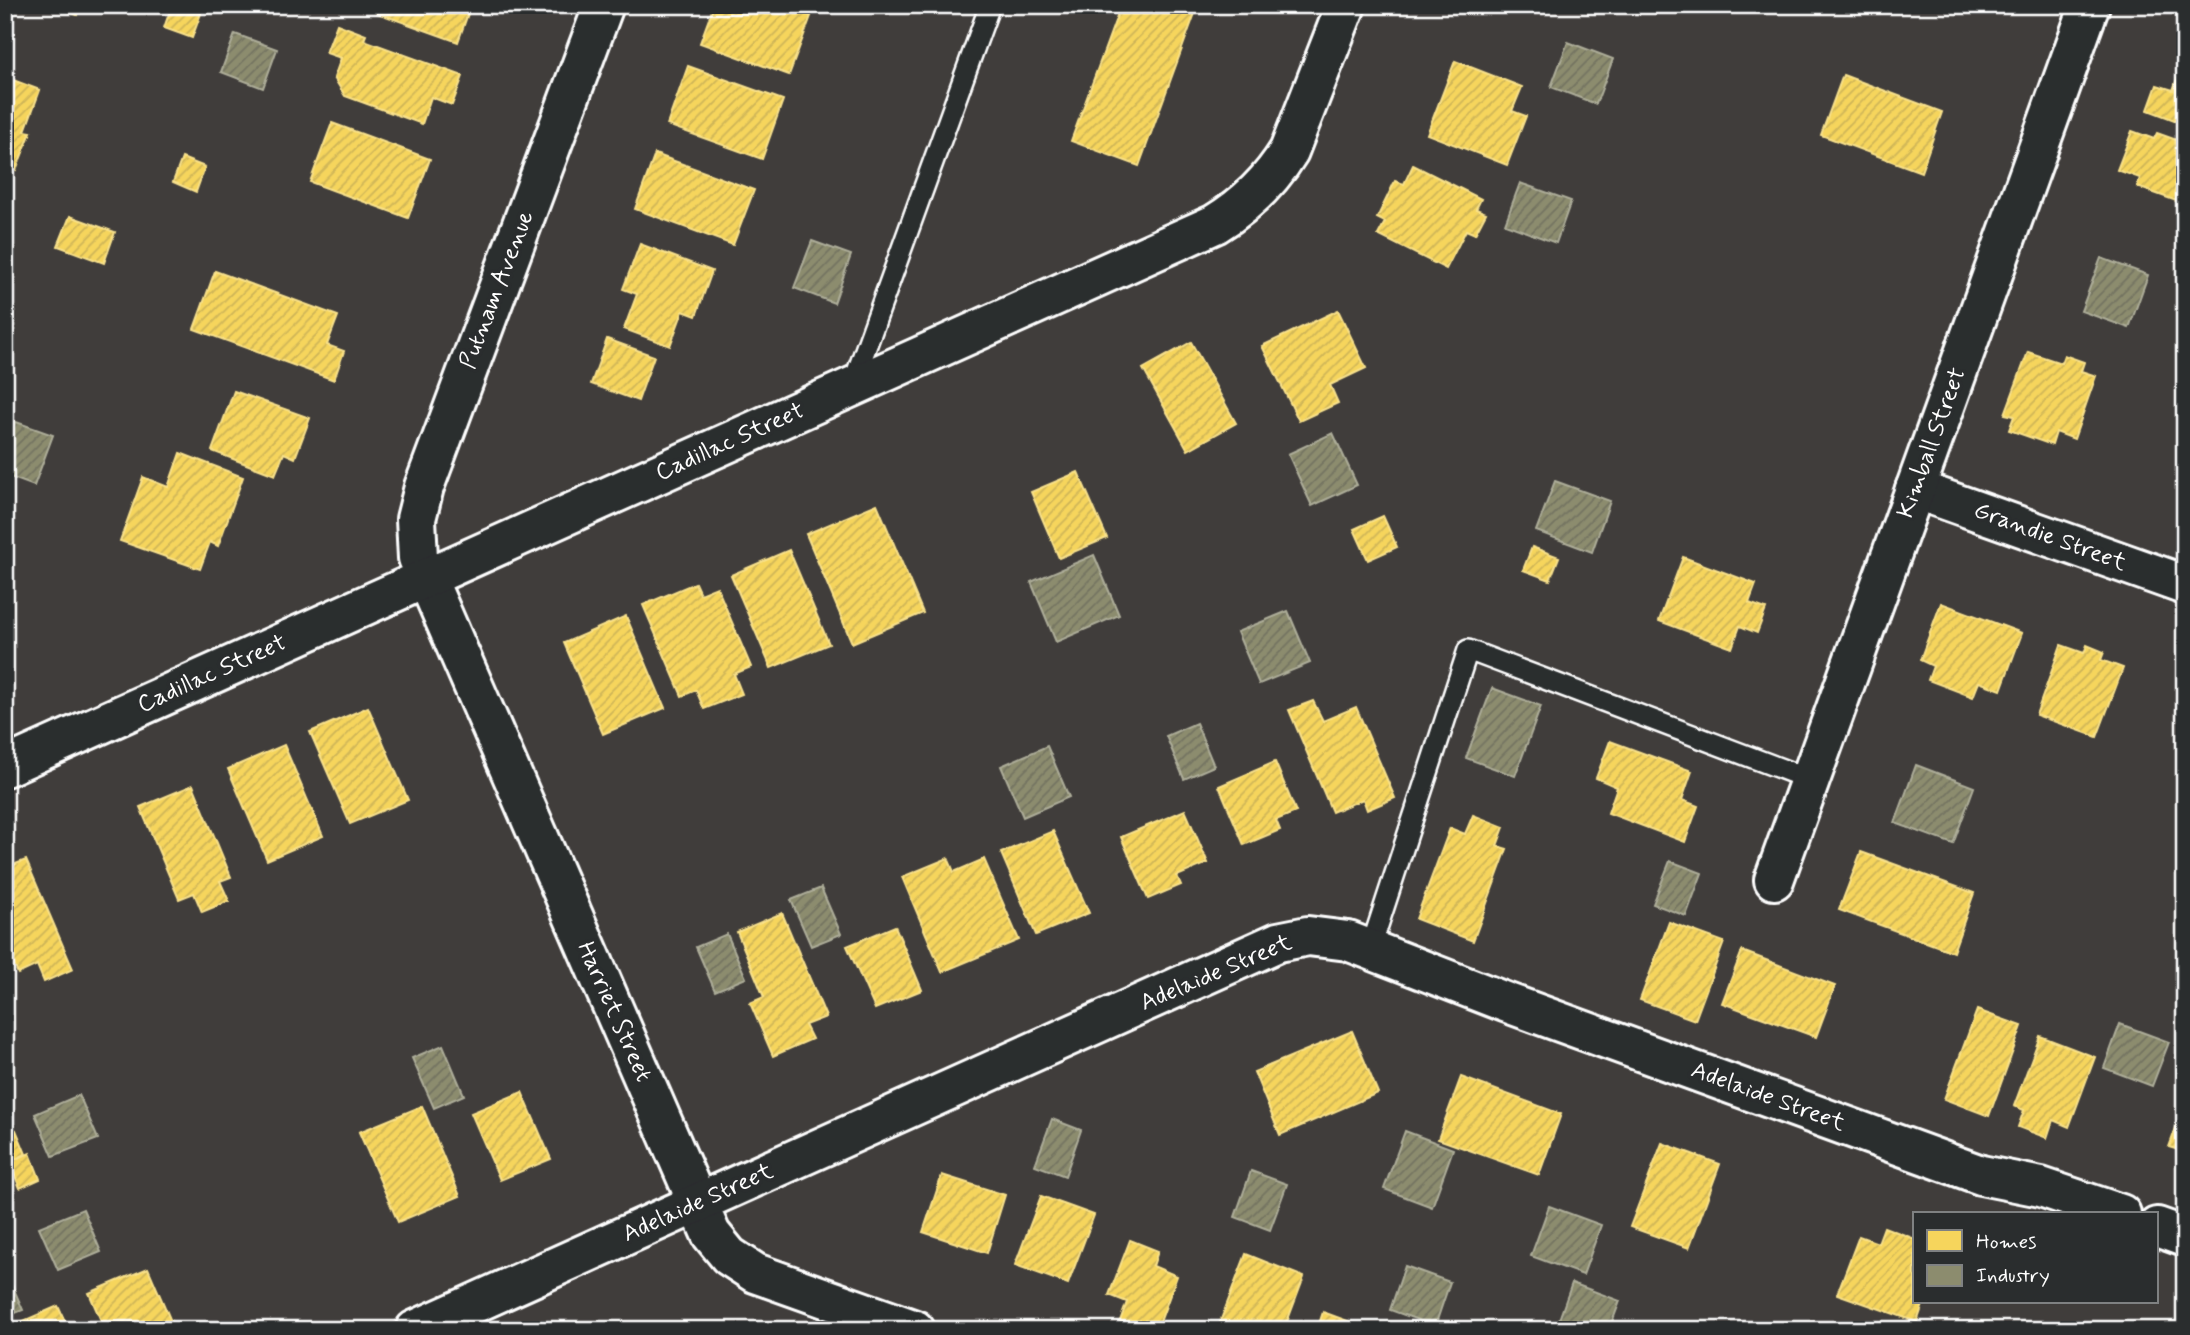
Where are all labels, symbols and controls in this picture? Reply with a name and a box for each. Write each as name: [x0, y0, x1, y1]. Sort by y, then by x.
street label: Putnam Avenue: [453, 206, 541, 374]
street label: Kimball Street: [1890, 363, 1974, 523]
street label: Cadillac Street: [651, 395, 809, 489]
street label: Grandie Street: [1970, 495, 2130, 579]
street label: Cadillac Street: [133, 627, 291, 721]
street label: Adelaide Street: [1136, 927, 1296, 1019]
street label: Harriet Street: [569, 937, 659, 1087]
street label: Adelaide Street: [1687, 1055, 1849, 1139]
street label: Adelaide Street: [618, 1156, 778, 1250]
legend: [1913, 1212, 2158, 1304]
text: Homes: [1976, 1228, 2036, 1256]
text: Industry: [1976, 1262, 2050, 1290]

